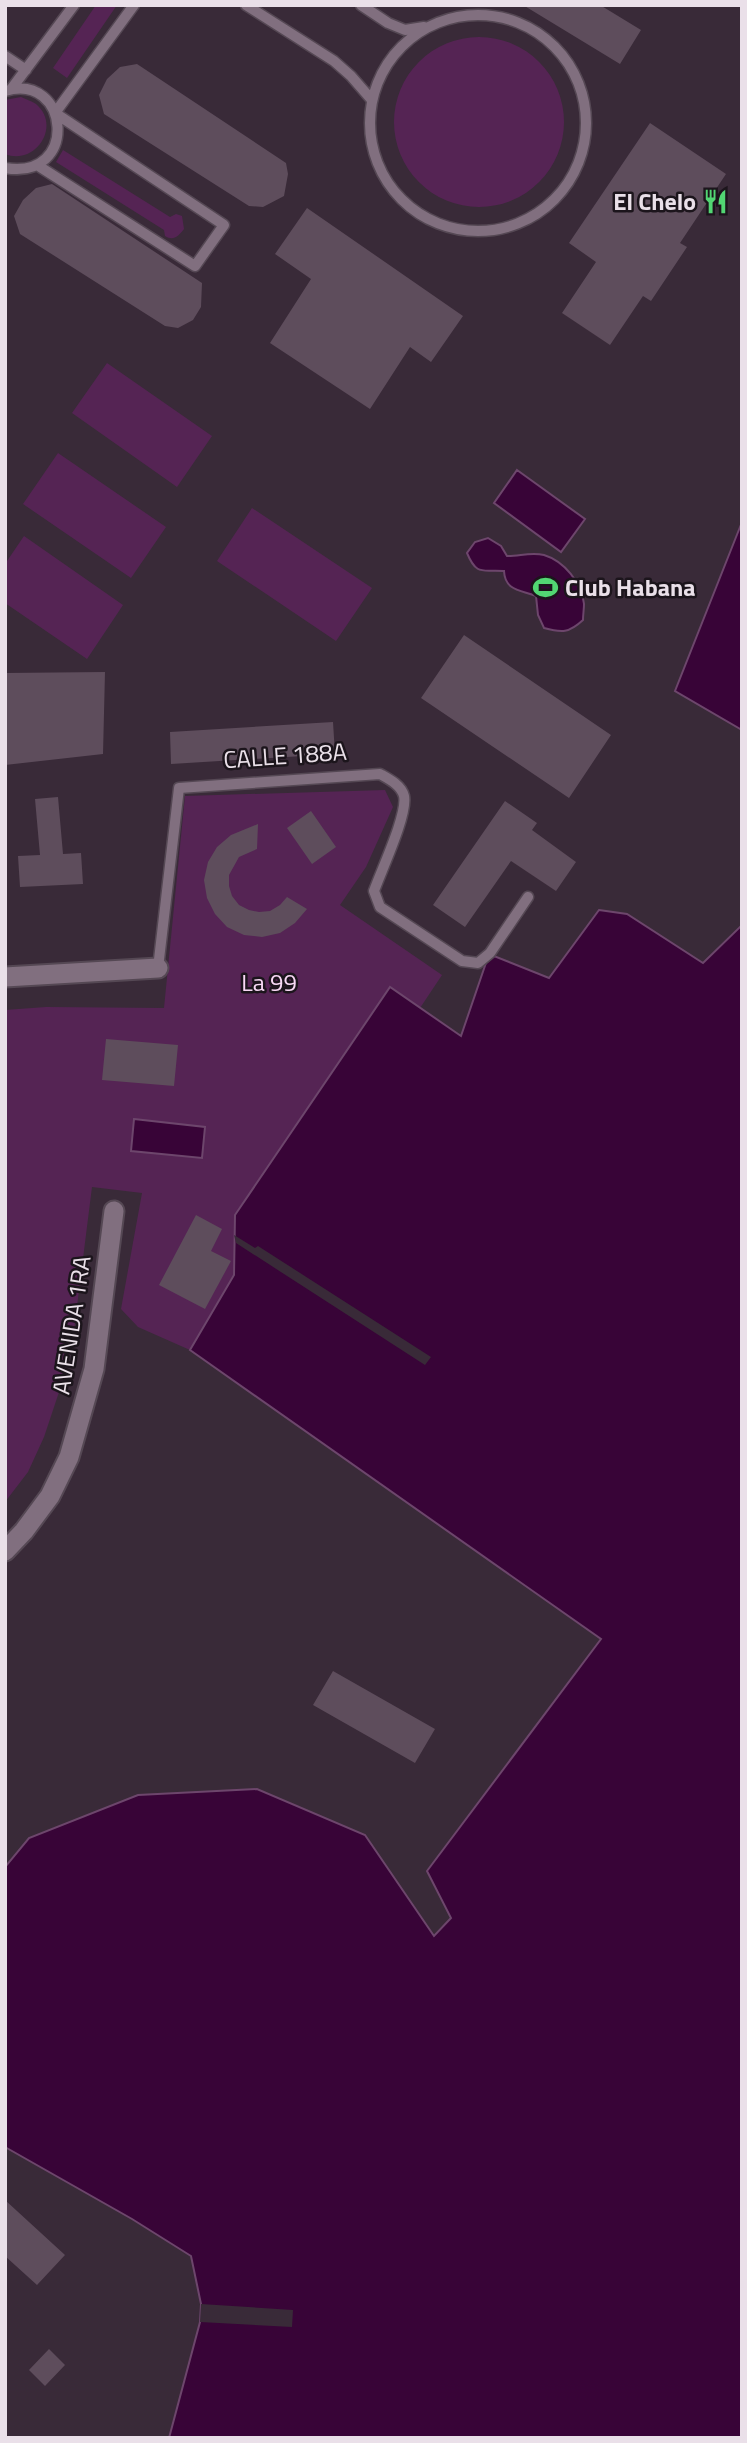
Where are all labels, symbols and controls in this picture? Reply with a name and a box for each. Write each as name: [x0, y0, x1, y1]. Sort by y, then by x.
place label: El Chelo: [613, 183, 696, 219]
restaurant icon: El Chelo: [702, 188, 730, 216]
place label: Club Habana: [565, 569, 696, 605]
sports icon: Club Habana: [531, 574, 559, 602]
street label: CALLE 188A: [222, 733, 348, 777]
park label: La 99: [241, 964, 297, 1000]
street label: AVENIDA 1RA: [42, 1253, 100, 1397]

